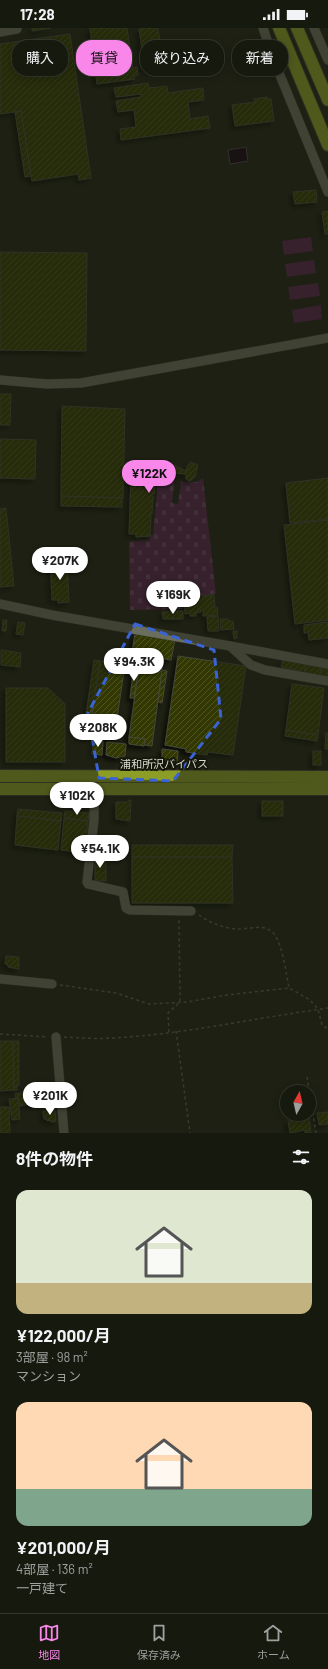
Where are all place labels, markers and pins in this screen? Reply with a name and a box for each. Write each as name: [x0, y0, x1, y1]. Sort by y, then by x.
pin: ¥122K: [121, 460, 177, 494]
pin: ¥207K: [32, 547, 88, 581]
pin: ¥169K: [145, 581, 201, 615]
pin: ¥94.3K: [101, 648, 167, 682]
pin: ¥208K: [70, 714, 126, 748]
pin: ¥102K: [49, 782, 105, 816]
pin: ¥54.1K: [67, 835, 133, 869]
pin: ¥201K: [22, 1082, 78, 1116]

